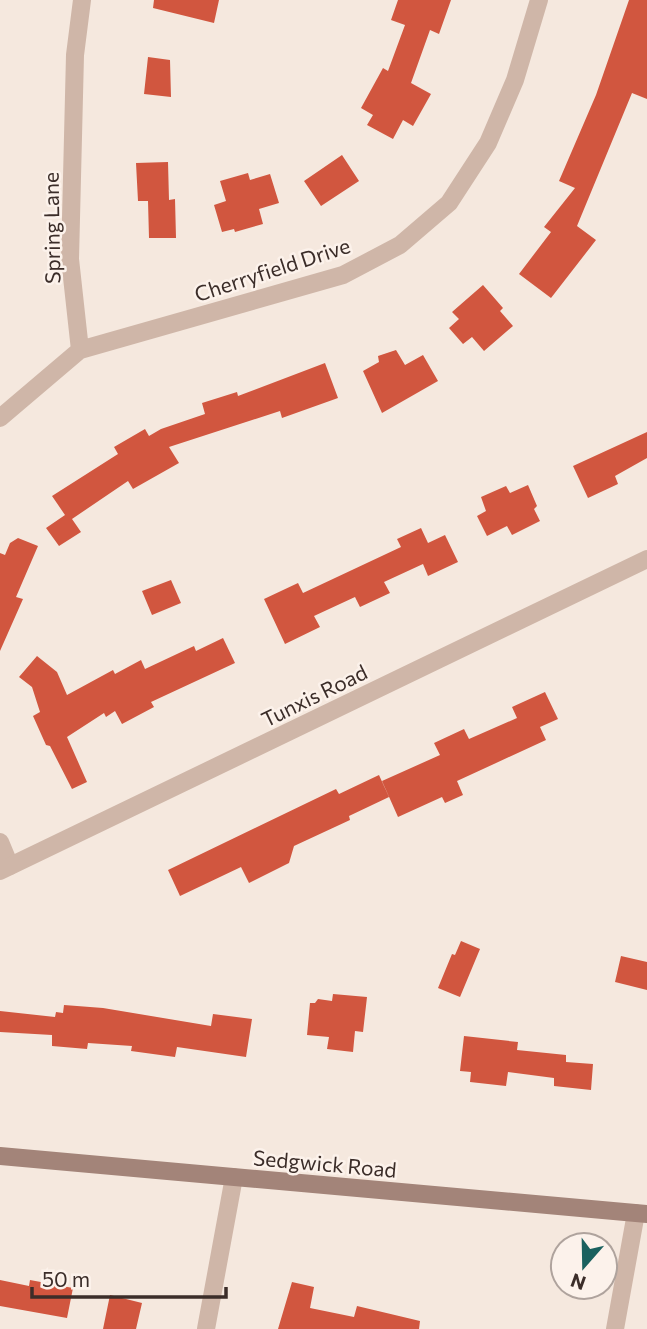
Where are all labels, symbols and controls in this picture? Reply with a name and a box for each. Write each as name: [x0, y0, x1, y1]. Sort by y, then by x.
street label: Spring Lane: [38, 172, 64, 284]
street label: Cherryfield Drive: [191, 232, 353, 306]
street label: Tunxis Road: [257, 659, 371, 731]
street label: Sedgwick Road: [252, 1144, 398, 1182]
north arrow: [549, 1231, 619, 1301]
scale bar: [32, 1256, 226, 1300]
text: 50 m: [42, 1266, 90, 1291]
text: N: [567, 1269, 589, 1296]

